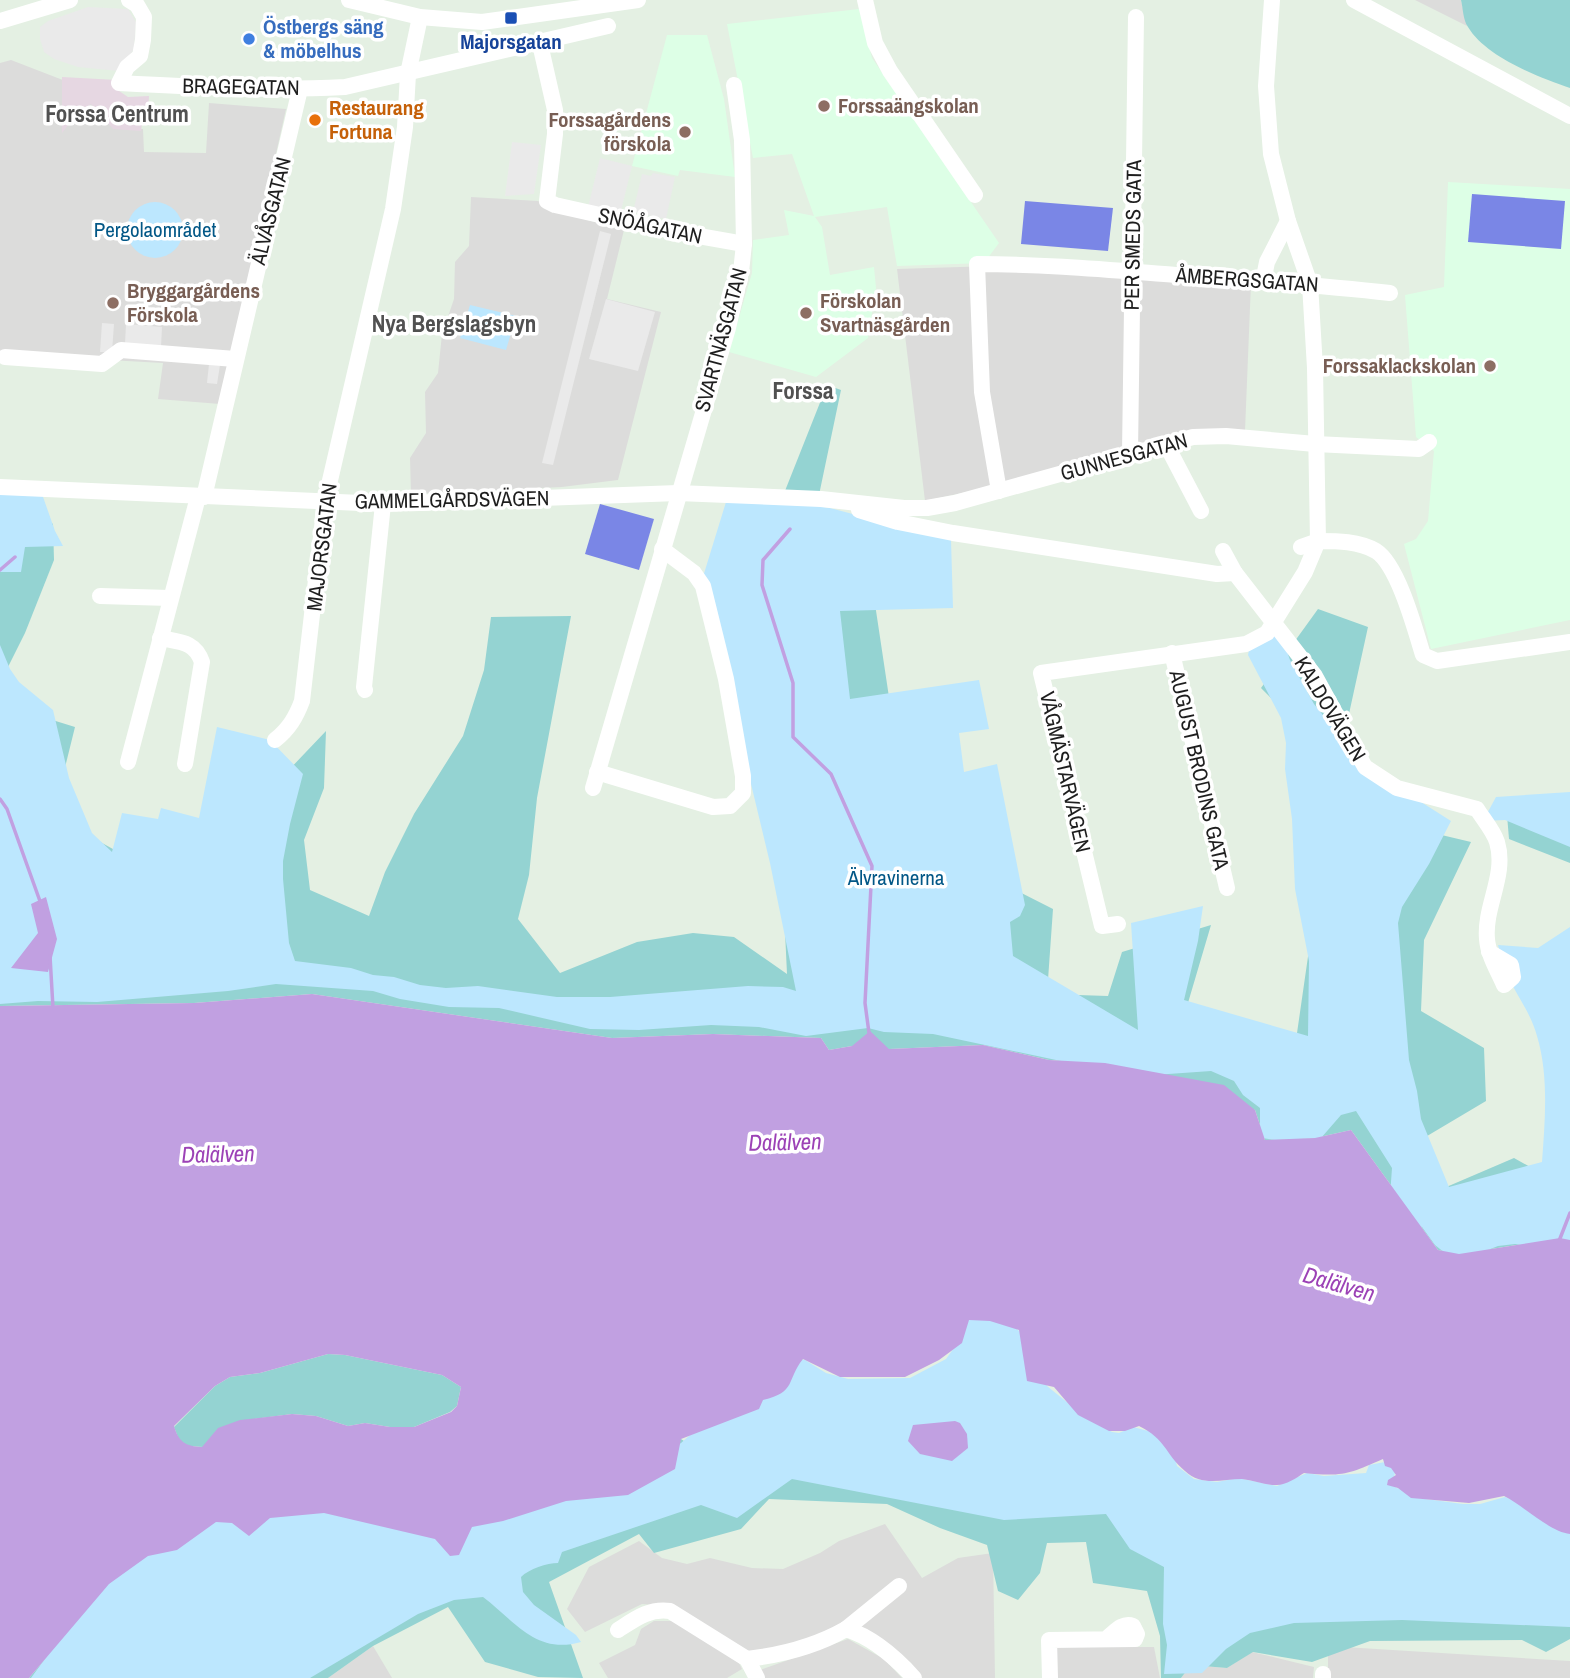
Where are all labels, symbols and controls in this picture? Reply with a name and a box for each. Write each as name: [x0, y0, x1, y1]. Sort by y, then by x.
marker: Majorsgatan: [503, 10, 519, 26]
place label: Östbergs säng & möbelhus: [263, 12, 384, 65]
place label: Majorsgatan: [460, 27, 562, 56]
marker: Östbergs säng & möbelhus: [241, 31, 257, 47]
street label: BRAGEGATAN: [182, 71, 300, 102]
place label: Forssaängskolan: [838, 91, 979, 120]
place label: Restaurang Fortuna: [329, 93, 424, 146]
district label: Forssa Centrum: [45, 98, 189, 129]
marker: Forssaängskolan: [816, 98, 832, 114]
place label: Forssagårdens förskola: [548, 105, 671, 158]
marker: Restaurang Fortuna: [307, 112, 323, 128]
marker: Forssagårdens förskola: [677, 124, 693, 140]
street label: ÄLVÅSGATAN: [243, 154, 298, 269]
street label: PER SMEDS GATA: [1117, 159, 1148, 311]
street label: SNÖÅGATAN: [595, 200, 705, 251]
park label: Pergolaområdet: [94, 215, 216, 244]
street label: ÅMBERGSGATAN: [1174, 260, 1319, 299]
street label: SVARTNÄSGATAN: [687, 265, 754, 415]
place label: Bryggargårdens Förskola: [127, 276, 260, 329]
place label: Förskolan Svartnäsgården: [820, 286, 950, 339]
marker: Bryggargårdens Förskola: [105, 295, 121, 311]
marker: Förskolan Svartnäsgården: [798, 305, 814, 321]
district label: Nya Bergslagsbyn: [372, 308, 536, 339]
place label: Forssaklackskolan: [1323, 351, 1476, 380]
marker: Forssaklackskolan: [1482, 358, 1498, 374]
district label: Forssa: [773, 375, 834, 406]
street label: GUNNESGATAN: [1057, 426, 1191, 487]
street label: MAJORSGATAN: [299, 481, 344, 613]
street label: GAMMELGÅRDSVÄGEN: [354, 483, 550, 516]
street label: KALDOVÄGEN: [1288, 651, 1373, 767]
street label: AUGUST BRODINS GATA: [1162, 666, 1237, 873]
street label: VÅGMÄSTARVÄGEN: [1033, 689, 1098, 855]
park label: Älvravinerna: [847, 863, 945, 892]
water label: Dalälven: [748, 1125, 822, 1158]
water label: Dalälven: [181, 1137, 255, 1170]
water label: Dalälven: [1300, 1259, 1379, 1309]

